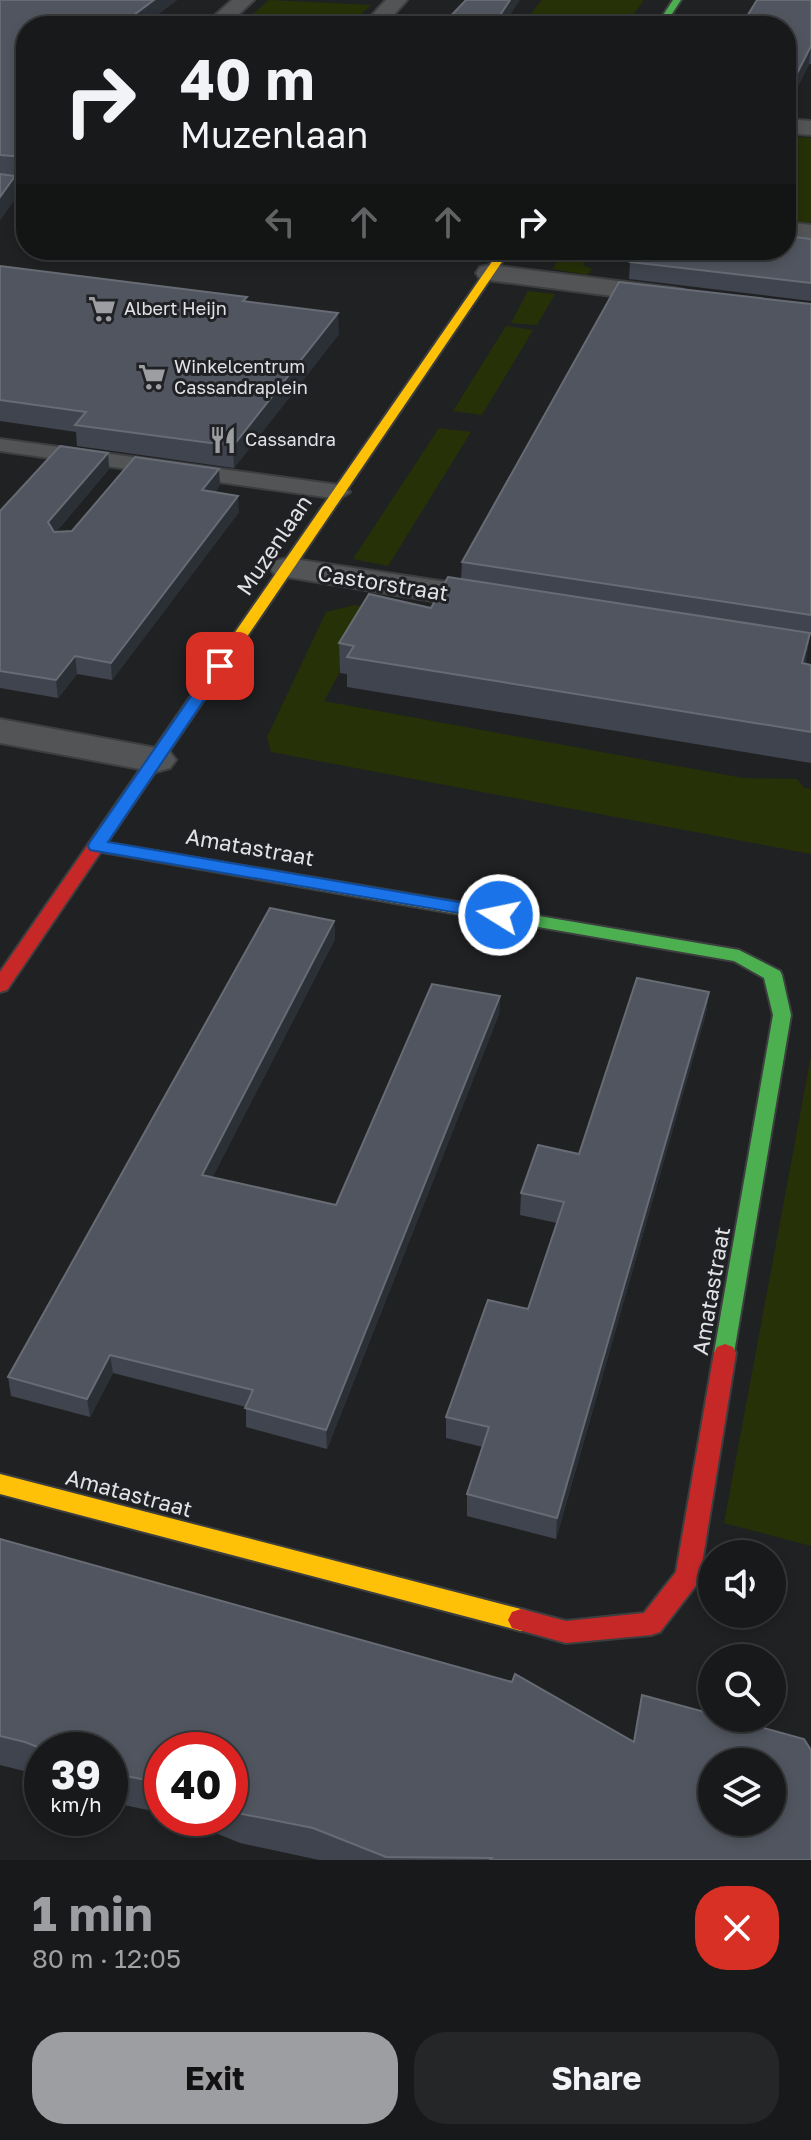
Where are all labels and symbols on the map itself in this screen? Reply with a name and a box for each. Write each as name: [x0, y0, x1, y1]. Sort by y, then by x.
supermarket icon: Albert Heijn: [87, 294, 117, 324]
place label: Albert Heijn: [124, 297, 227, 319]
place label: Winkelcentrum Cassandraplein: [174, 355, 308, 398]
supermarket icon: Winkelcentrum Cassandraplein: [137, 362, 167, 392]
restaurant icon: Cassandra: [208, 425, 238, 455]
place label: Cassandra: [245, 428, 336, 450]
street label: Muzenlaan: [230, 489, 317, 600]
street label: Castorstraat: [316, 559, 450, 606]
pin: [186, 632, 254, 700]
street label: Amatastraat: [184, 822, 316, 871]
position arrow: [457, 873, 541, 957]
street label: Amatastraat: [686, 1225, 735, 1357]
street label: Amatastraat: [63, 1463, 195, 1522]
speed limit sign: 40: [144, 1732, 248, 1836]

